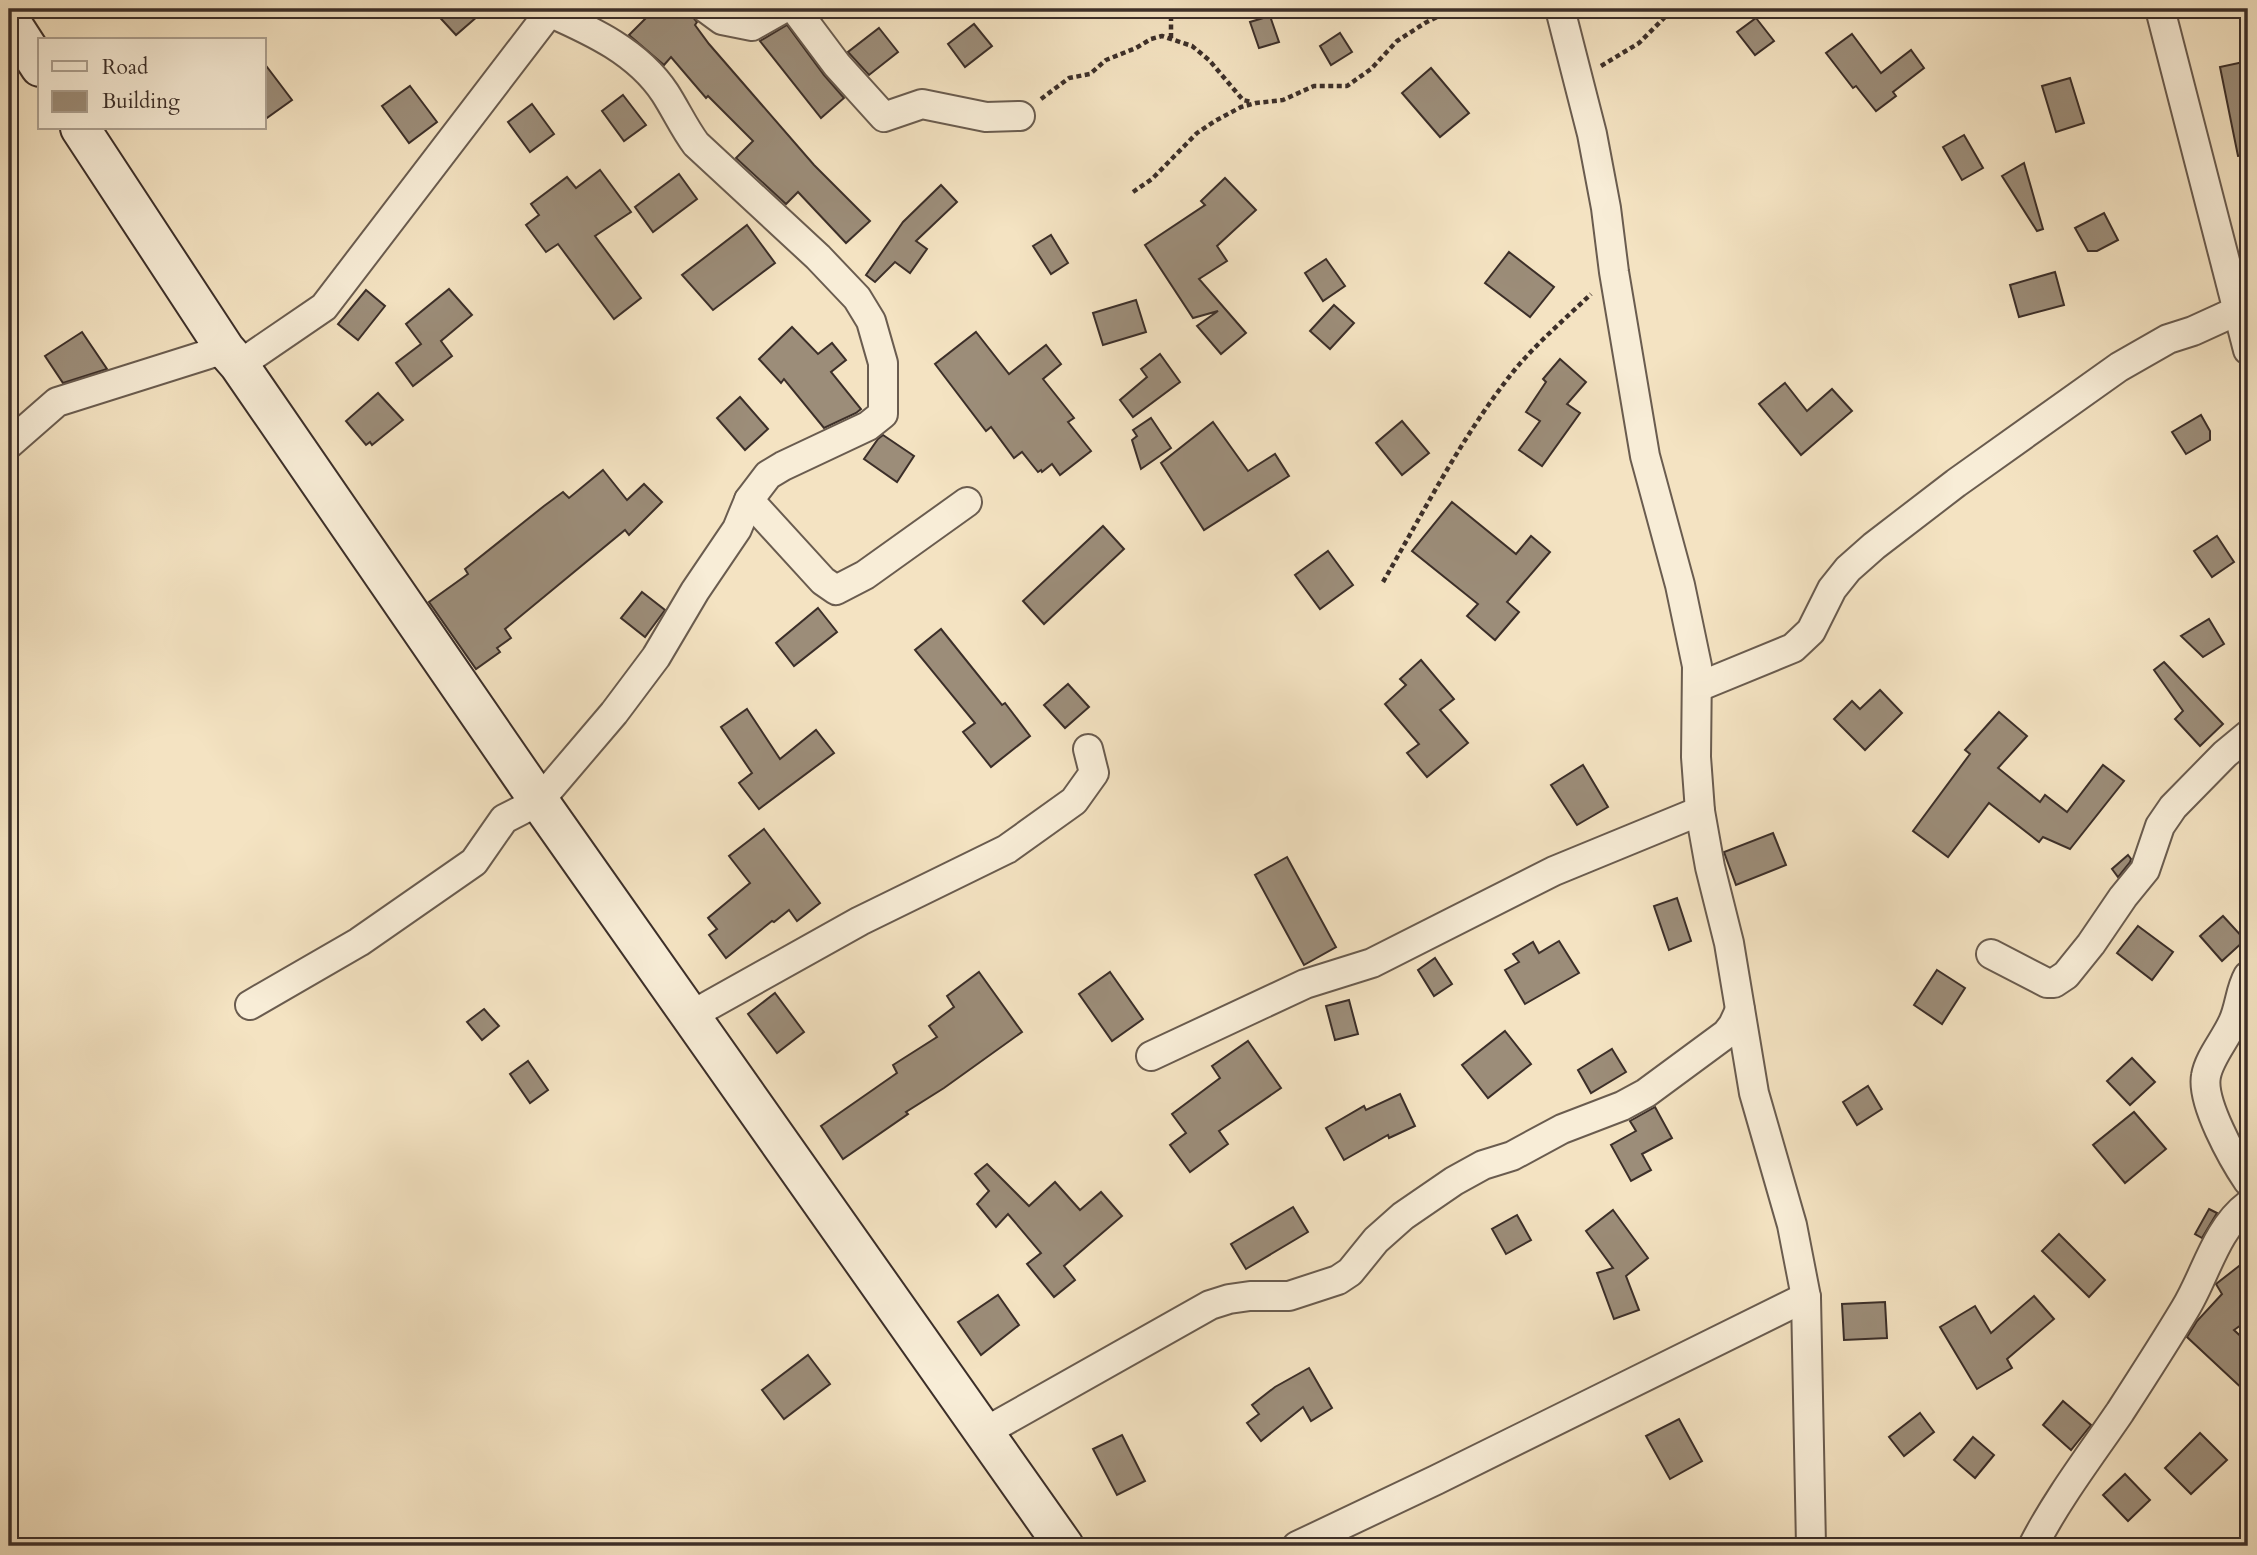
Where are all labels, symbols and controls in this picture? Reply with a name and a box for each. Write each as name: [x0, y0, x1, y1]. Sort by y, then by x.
legend: [38, 38, 266, 130]
text: Road: [102, 53, 148, 82]
text: Building: [102, 87, 180, 116]

